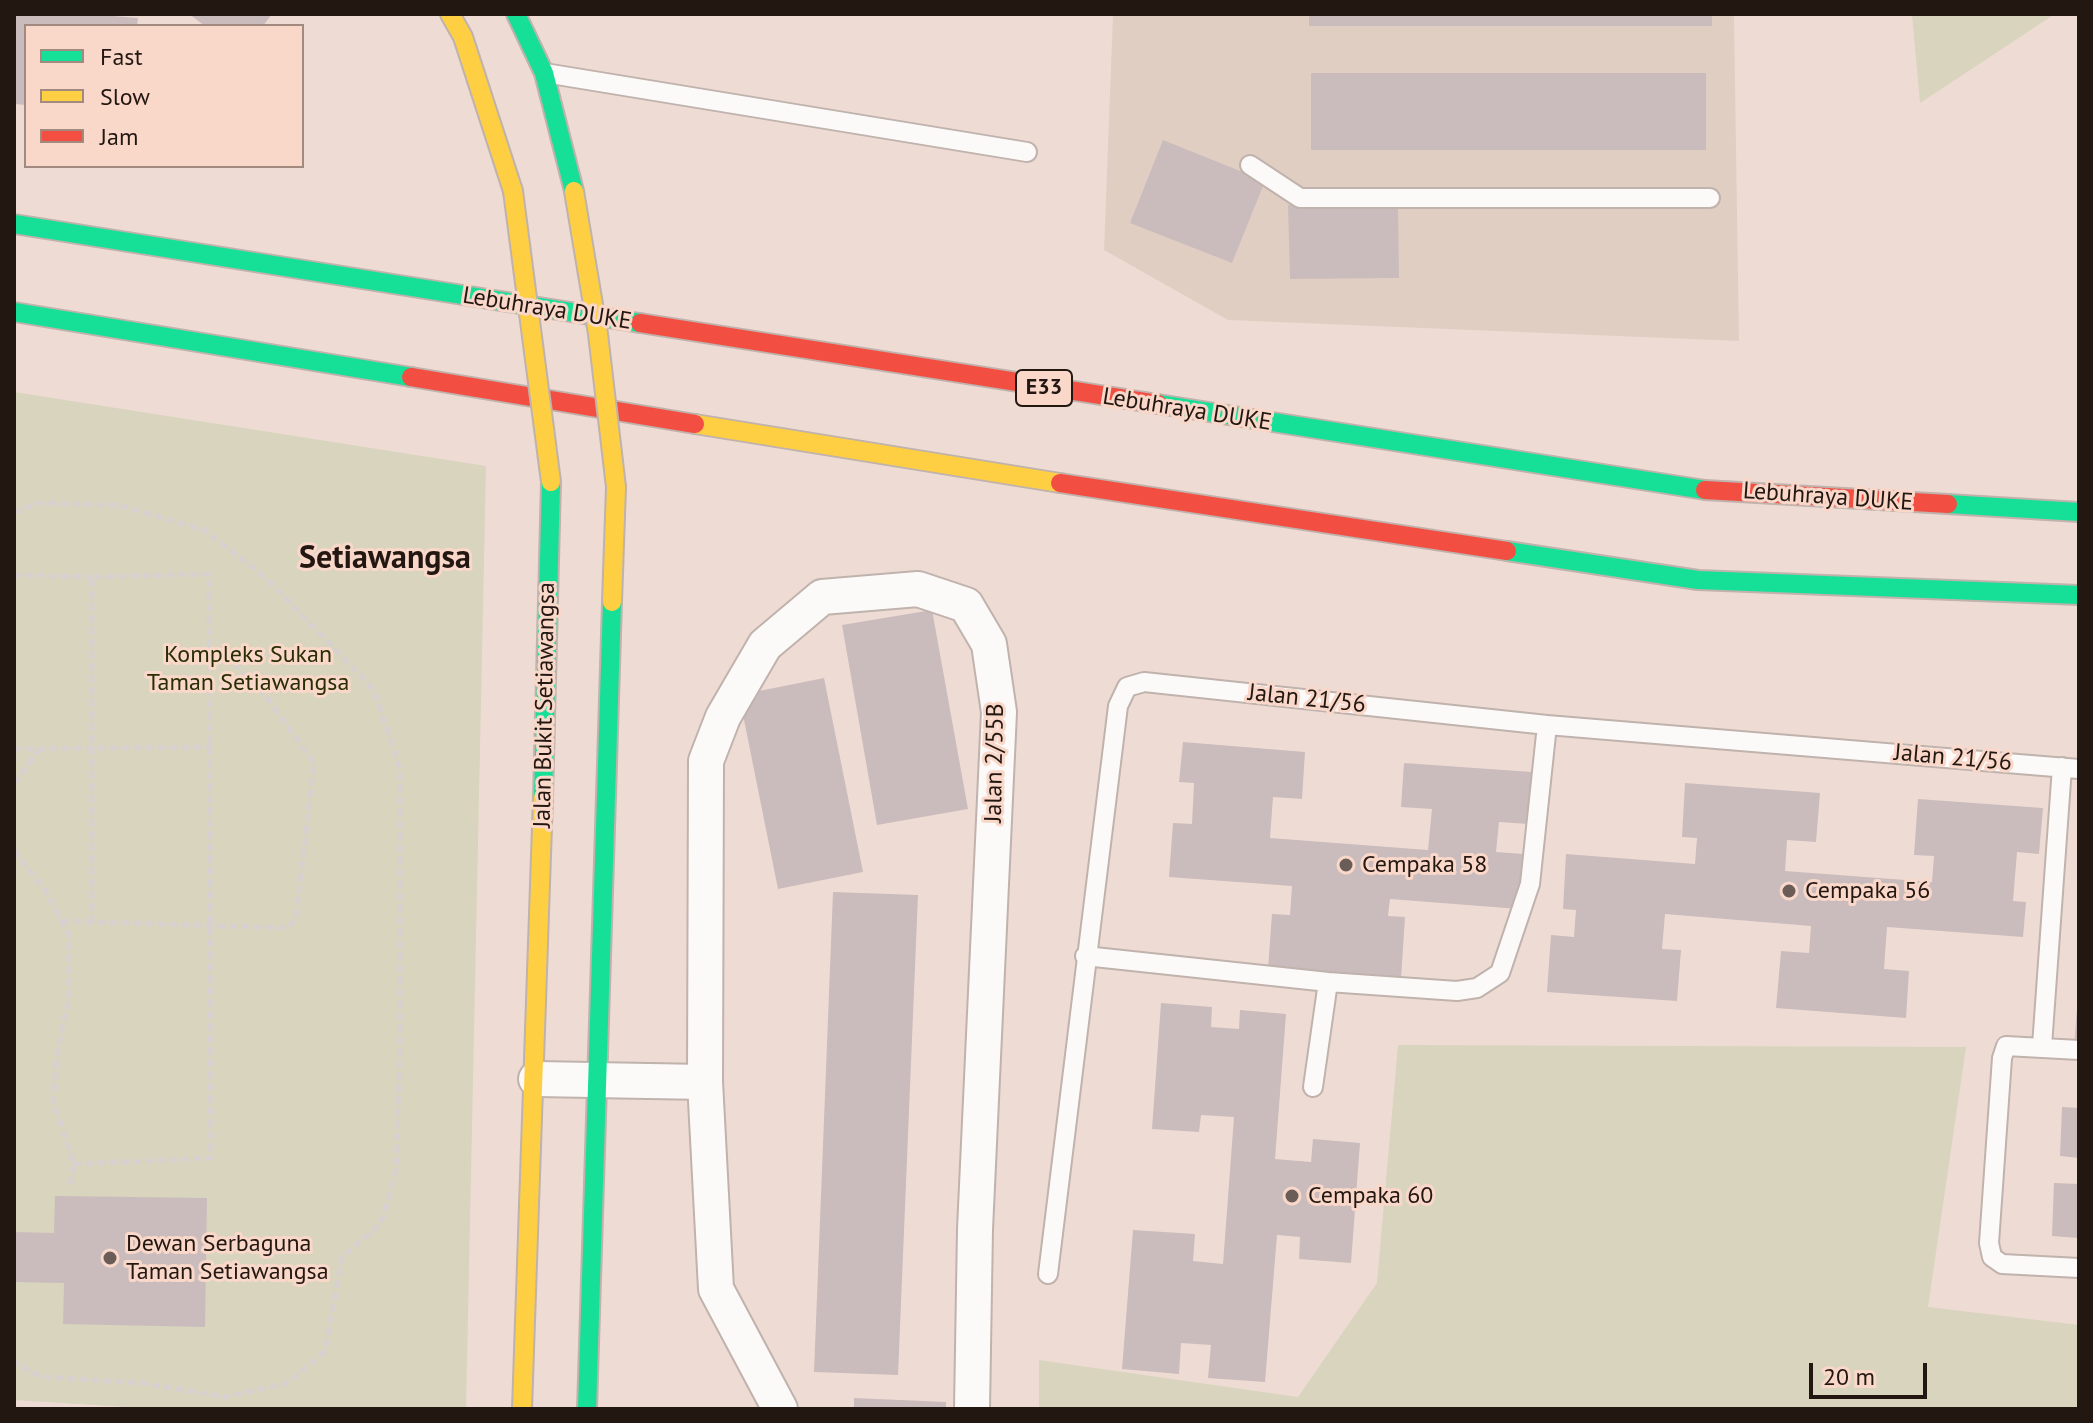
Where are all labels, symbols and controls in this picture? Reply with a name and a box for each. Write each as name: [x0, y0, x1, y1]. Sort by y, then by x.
legend: [24, 24, 304, 168]
text: Fast: [100, 41, 143, 72]
text: Slow: [100, 81, 150, 112]
text: Jam: [100, 121, 138, 152]
street label: Lebuhraya DUKE: [460, 281, 634, 337]
road number: E33: [1016, 370, 1072, 406]
street label: Lebuhraya DUKE: [1100, 382, 1274, 438]
street label: Lebuhraya DUKE: [1742, 477, 1914, 517]
district label: Setiawangsa: [299, 540, 471, 578]
street label: Jalan Bukit Setiawangsa: [528, 582, 562, 828]
park label: Kompleks Sukan Taman Setiawangsa: [147, 641, 349, 697]
street label: Jalan 21/56: [1247, 679, 1367, 719]
street label: Jalan 2/55B: [980, 703, 1010, 823]
street label: Jalan 21/56: [1893, 739, 2013, 777]
place label: Cempaka 58: [1362, 851, 1487, 879]
marker: Cempaka 58: [1337, 856, 1355, 874]
place label: Cempaka 56: [1805, 877, 1930, 905]
marker: Cempaka 56: [1780, 882, 1798, 900]
place label: Cempaka 60: [1308, 1182, 1433, 1210]
marker: Cempaka 60: [1283, 1187, 1301, 1205]
place label: Dewan Serbaguna Taman Setiawangsa: [126, 1230, 329, 1286]
marker: Dewan Serbaguna Taman Setiawangsa: [101, 1249, 119, 1267]
scale bar: [1813, 1347, 1931, 1397]
text: 20 m: [1823, 1361, 1875, 1392]

